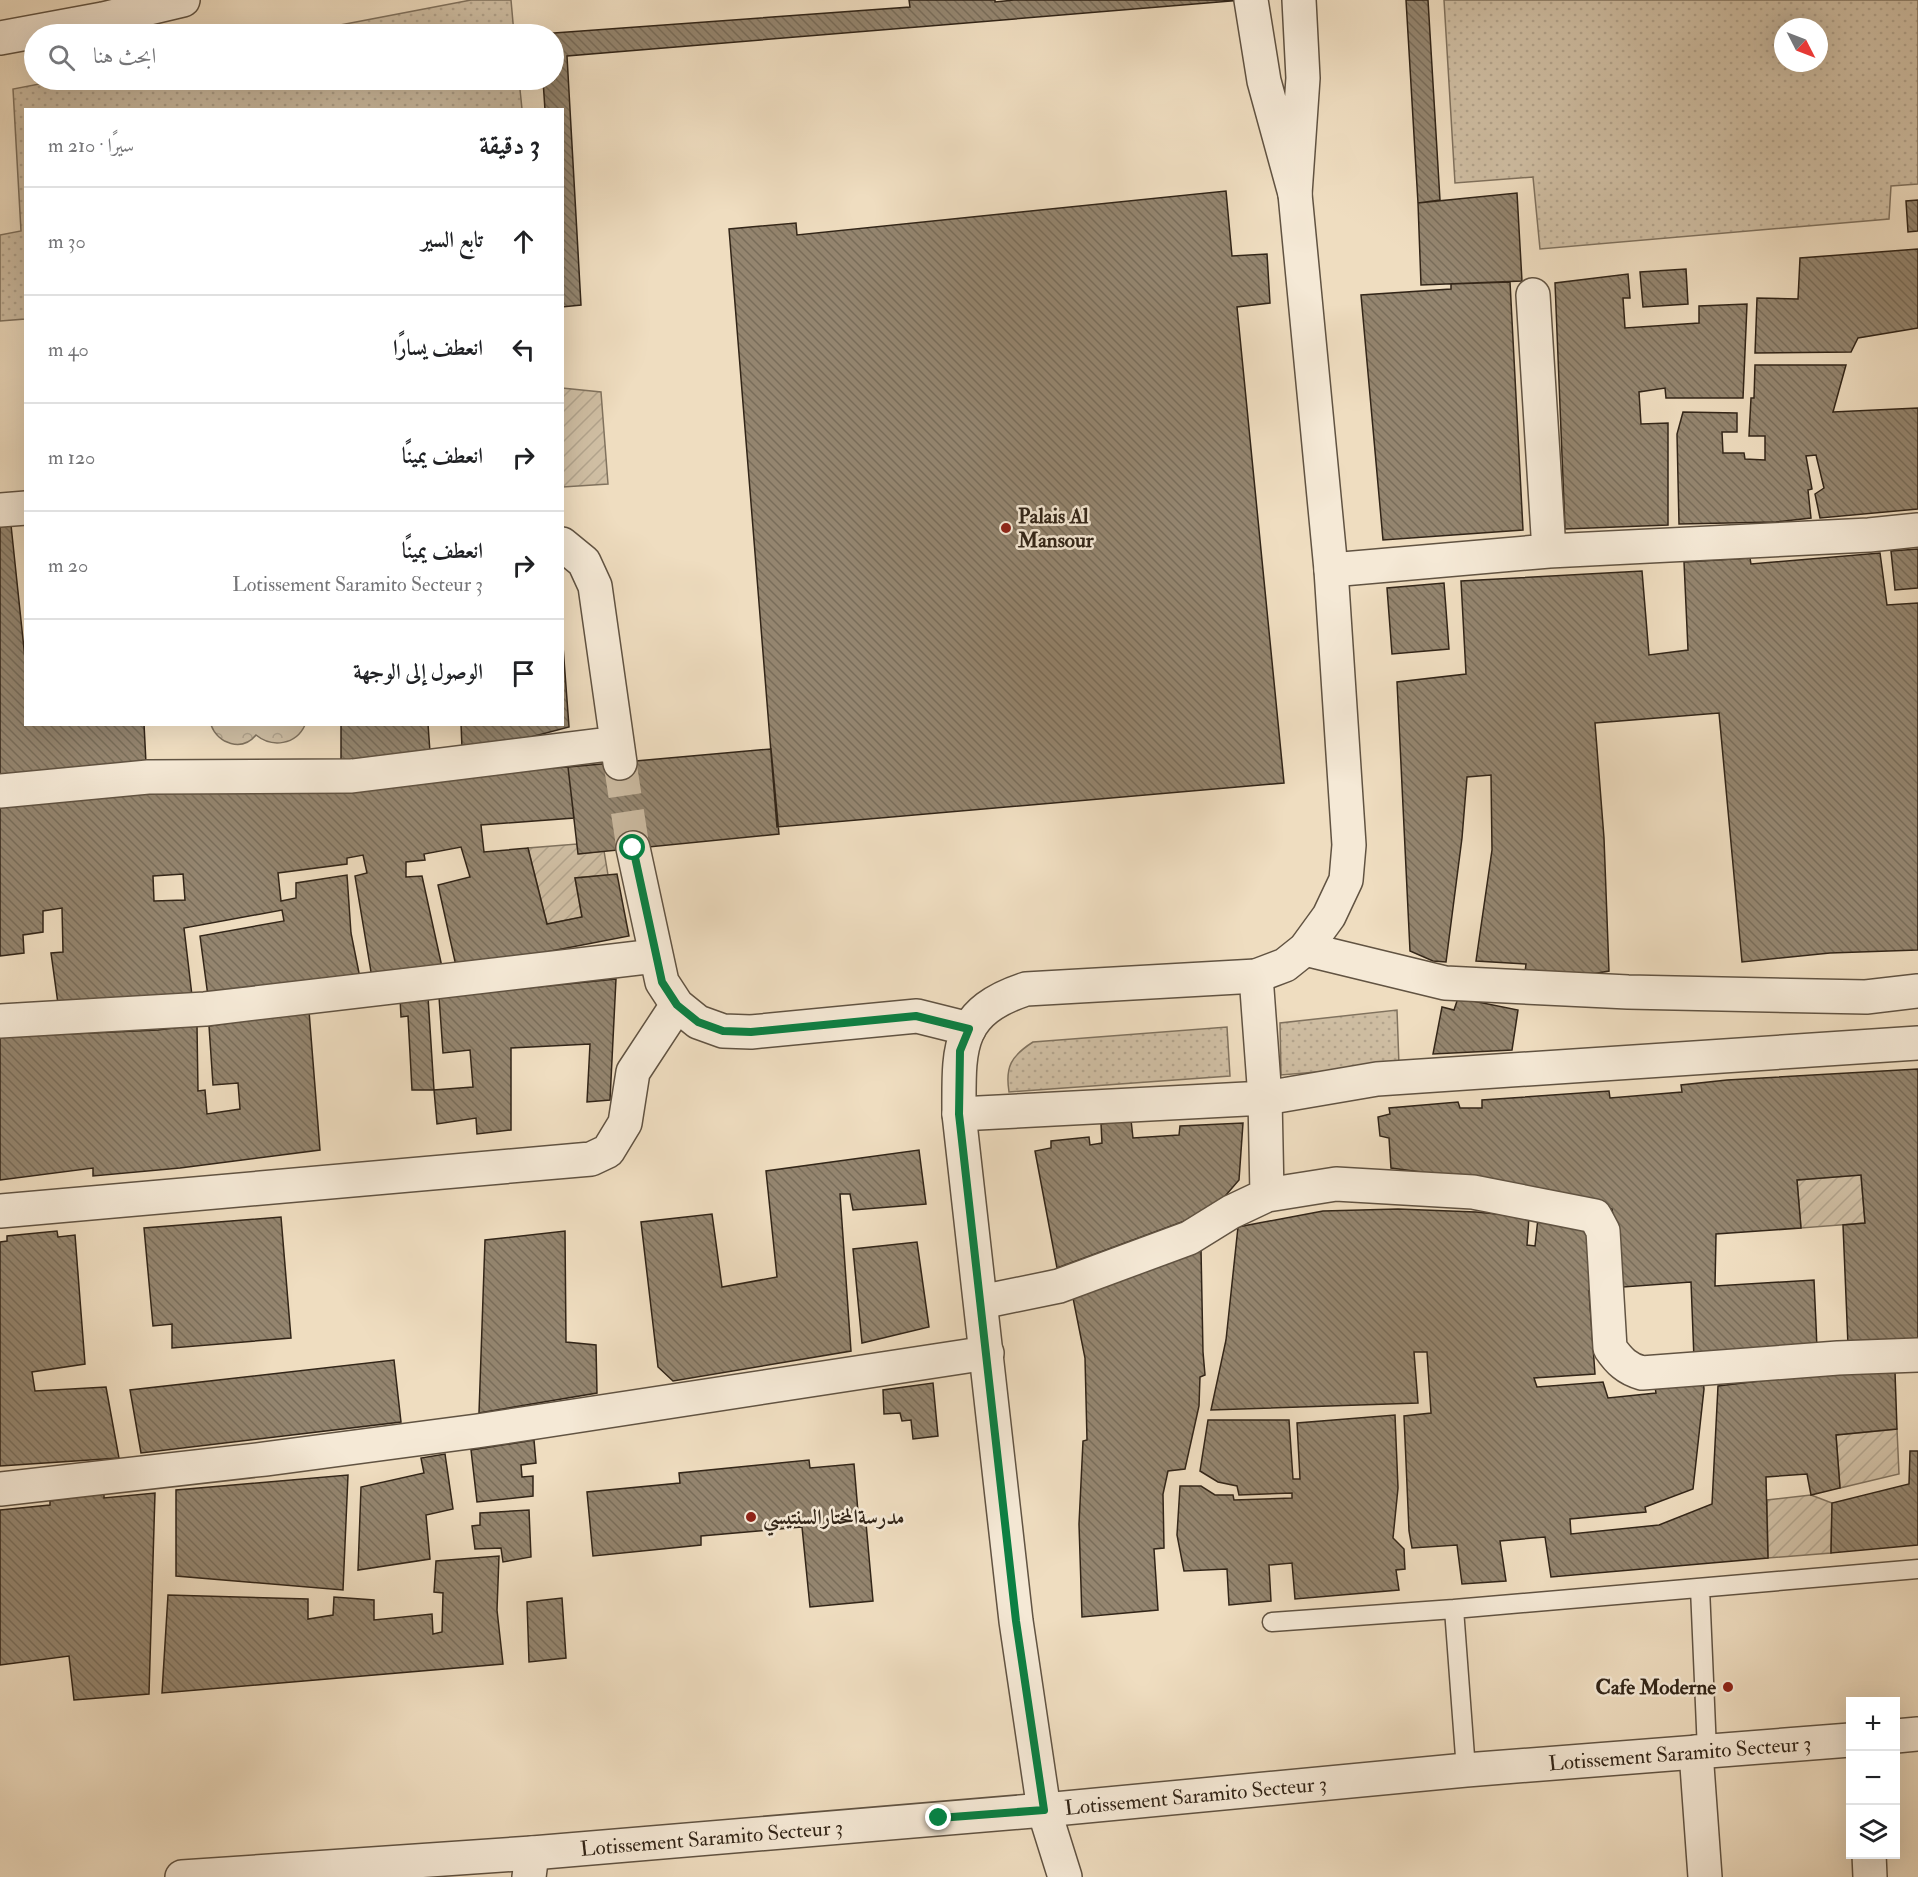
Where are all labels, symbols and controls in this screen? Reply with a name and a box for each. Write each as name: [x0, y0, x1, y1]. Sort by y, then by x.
north arrow: [1774, 18, 1828, 72]
search box: [24, 24, 564, 90]
icon: search: [45, 41, 78, 74]
text: ابحث هنا: [93, 42, 156, 70]
text: 3 دقيقة: [479, 130, 540, 162]
text: سيرًا · 210 m: [48, 133, 134, 158]
icon: ahead: [507, 225, 540, 258]
text: تابع السير: [421, 226, 483, 254]
text: 30 m: [48, 229, 86, 254]
icon: left: [507, 333, 540, 366]
text: انعطف يسارًا: [393, 334, 483, 362]
text: 40 m: [48, 337, 89, 362]
icon: right: [507, 441, 540, 474]
text: انعطف يمينًا: [402, 442, 483, 470]
text: 120 m: [48, 445, 95, 470]
place label: Palais Al Mansour: [1017, 503, 1095, 554]
marker: Palais Al Mansour: [999, 521, 1013, 535]
text: انعطف يمينًا: [402, 537, 483, 565]
icon: right: [507, 549, 540, 582]
text: 20 m: [48, 553, 88, 578]
text: Lotissement Saramito Secteur 3: [232, 572, 483, 597]
icon: arrive: [507, 657, 540, 690]
text: الوصول إلى الوجهة: [353, 658, 483, 686]
route start: [619, 834, 645, 860]
place label: مدرسةالمختارالسنتيسي: [763, 1504, 904, 1537]
marker: مدرسةالمختارالسنتيسي: [744, 1510, 758, 1524]
place label: Cafe Moderne: [1596, 1674, 1716, 1701]
marker: Cafe Moderne: [1721, 1680, 1735, 1694]
map controls: [1846, 1697, 1900, 1859]
button: +: [1846, 1697, 1900, 1751]
street label: Lotissement Saramito Secteur 3: [1547, 1730, 1812, 1778]
button: −: [1846, 1751, 1900, 1805]
street label: Lotissement Saramito Secteur 3: [1063, 1770, 1328, 1822]
route end: [925, 1804, 951, 1830]
button: layers: [1846, 1805, 1900, 1859]
street label: Lotissement Saramito Secteur 3: [579, 1814, 844, 1863]

